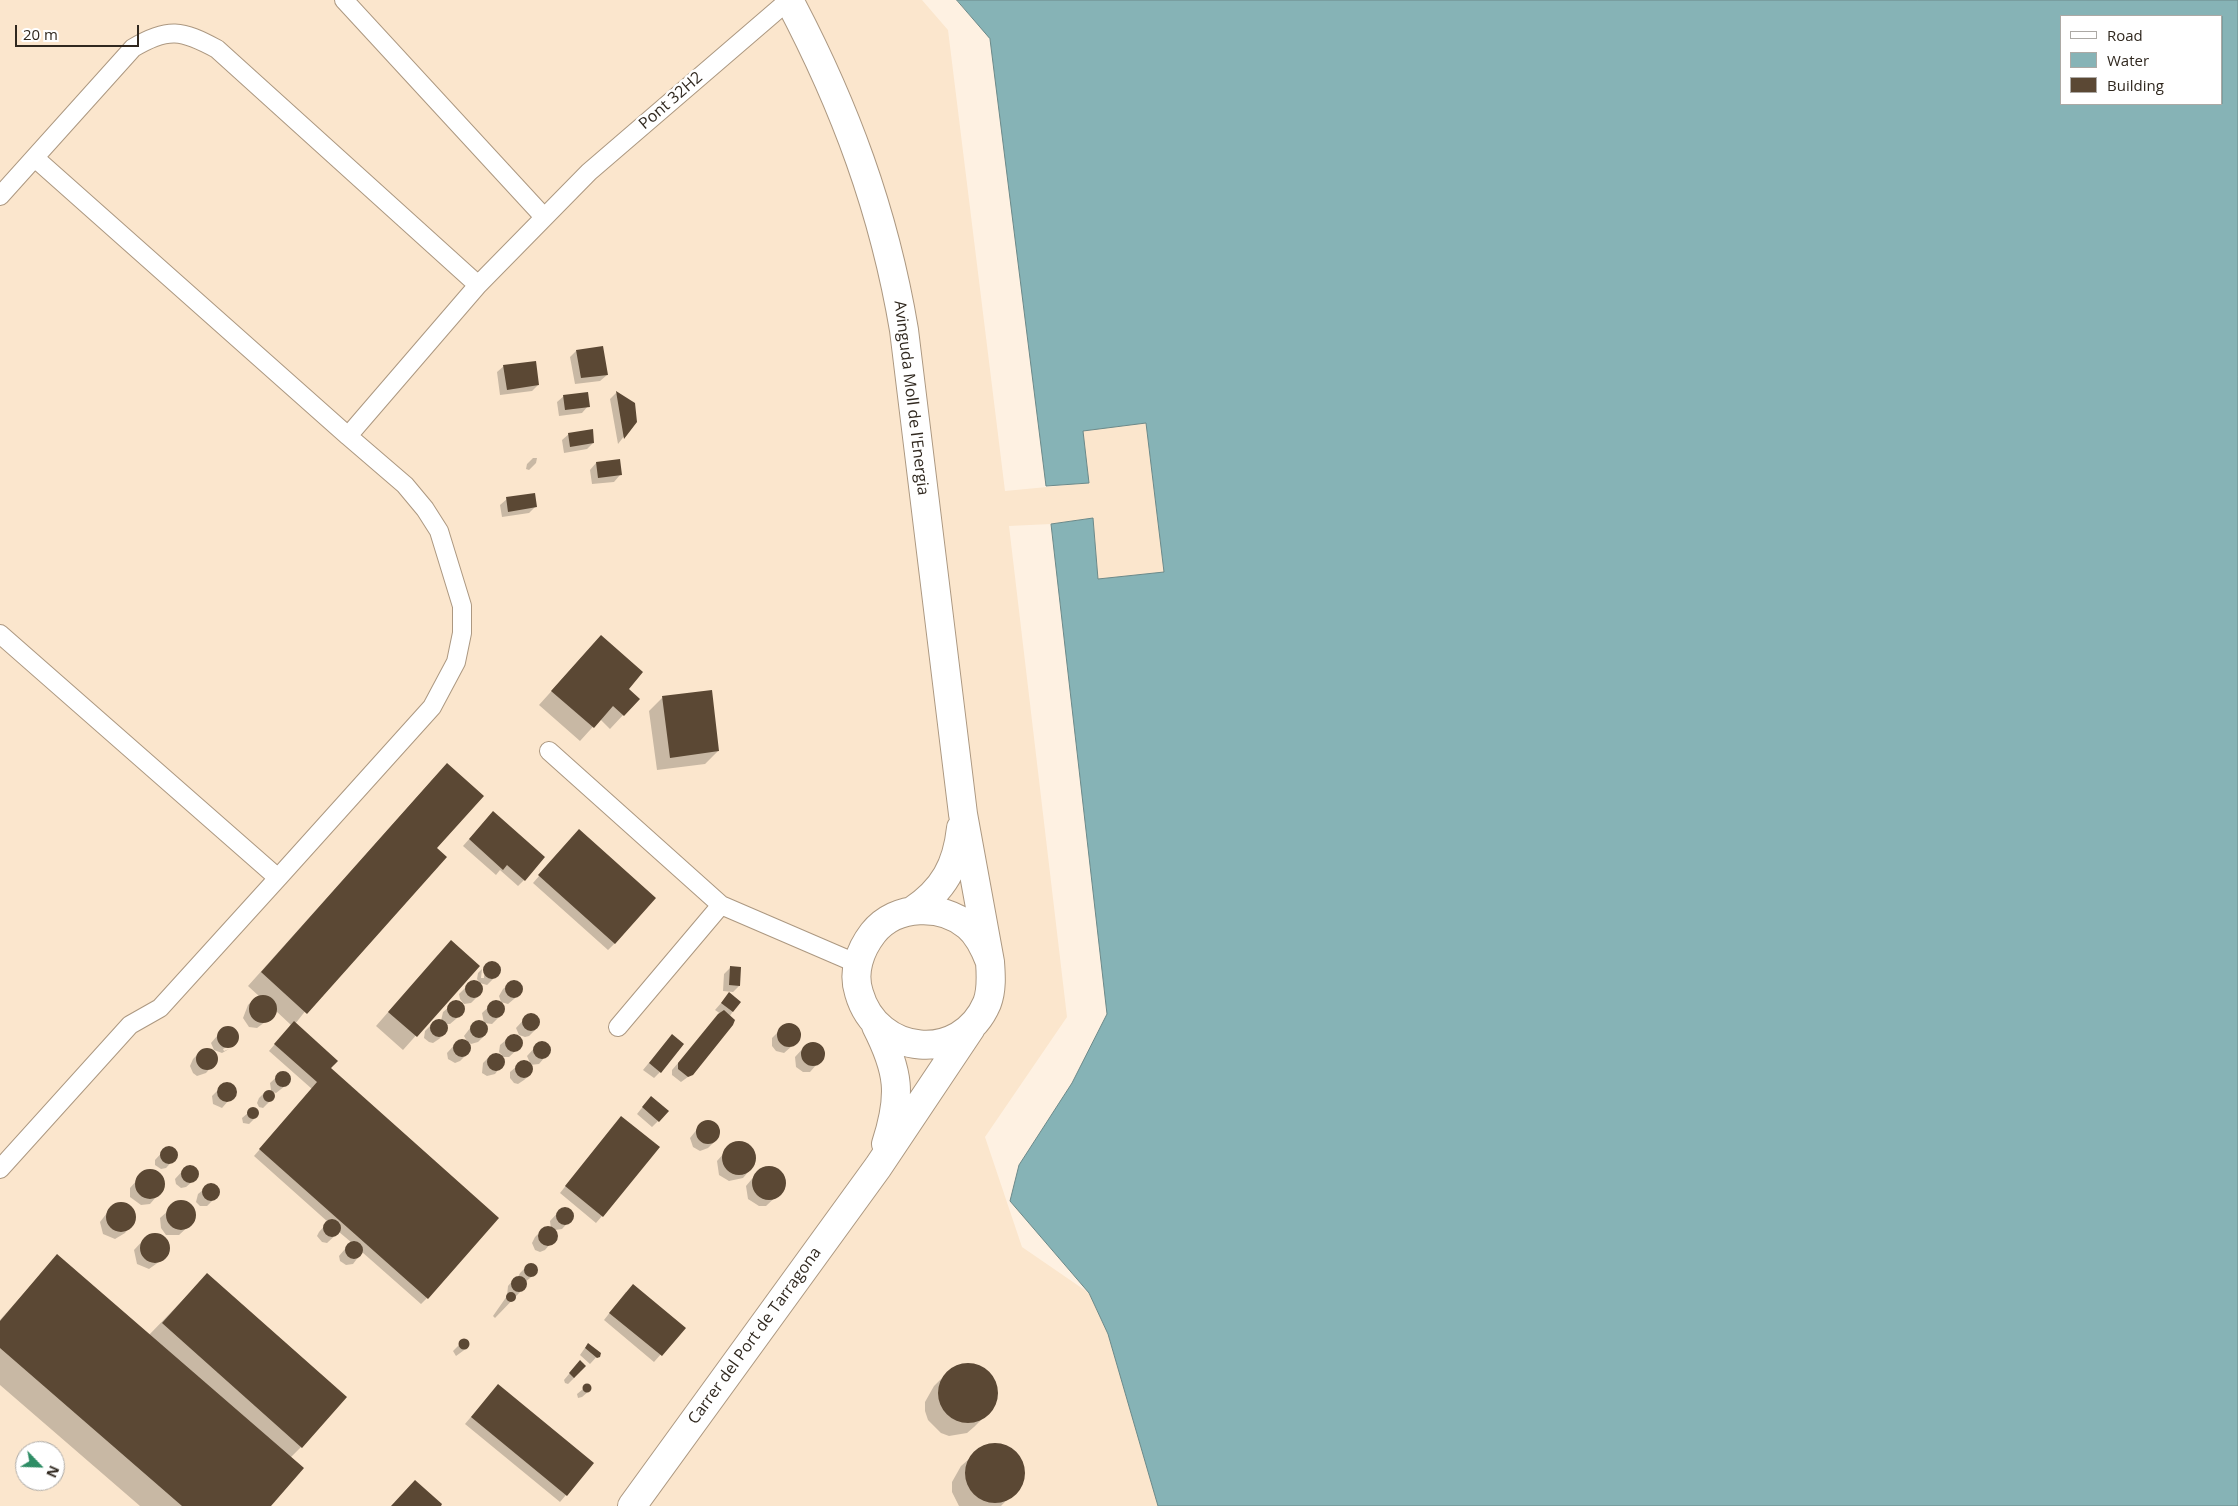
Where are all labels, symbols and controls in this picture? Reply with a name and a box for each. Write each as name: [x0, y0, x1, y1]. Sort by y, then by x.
scale bar: [18, 15, 141, 47]
legend: [2060, 15, 2223, 105]
text: 20 m: [23, 24, 58, 44]
text: Road: [2107, 25, 2143, 45]
text: Water: [2107, 50, 2149, 70]
street label: Pont 32H2: [635, 68, 707, 134]
text: Building: [2107, 75, 2164, 95]
street label: Avinguda Moll de l'Energia: [890, 300, 932, 496]
street label: Carrer del Port de Tarragona: [684, 1244, 826, 1428]
north arrow: [15, 1441, 65, 1491]
text: N: [42, 1463, 64, 1481]

